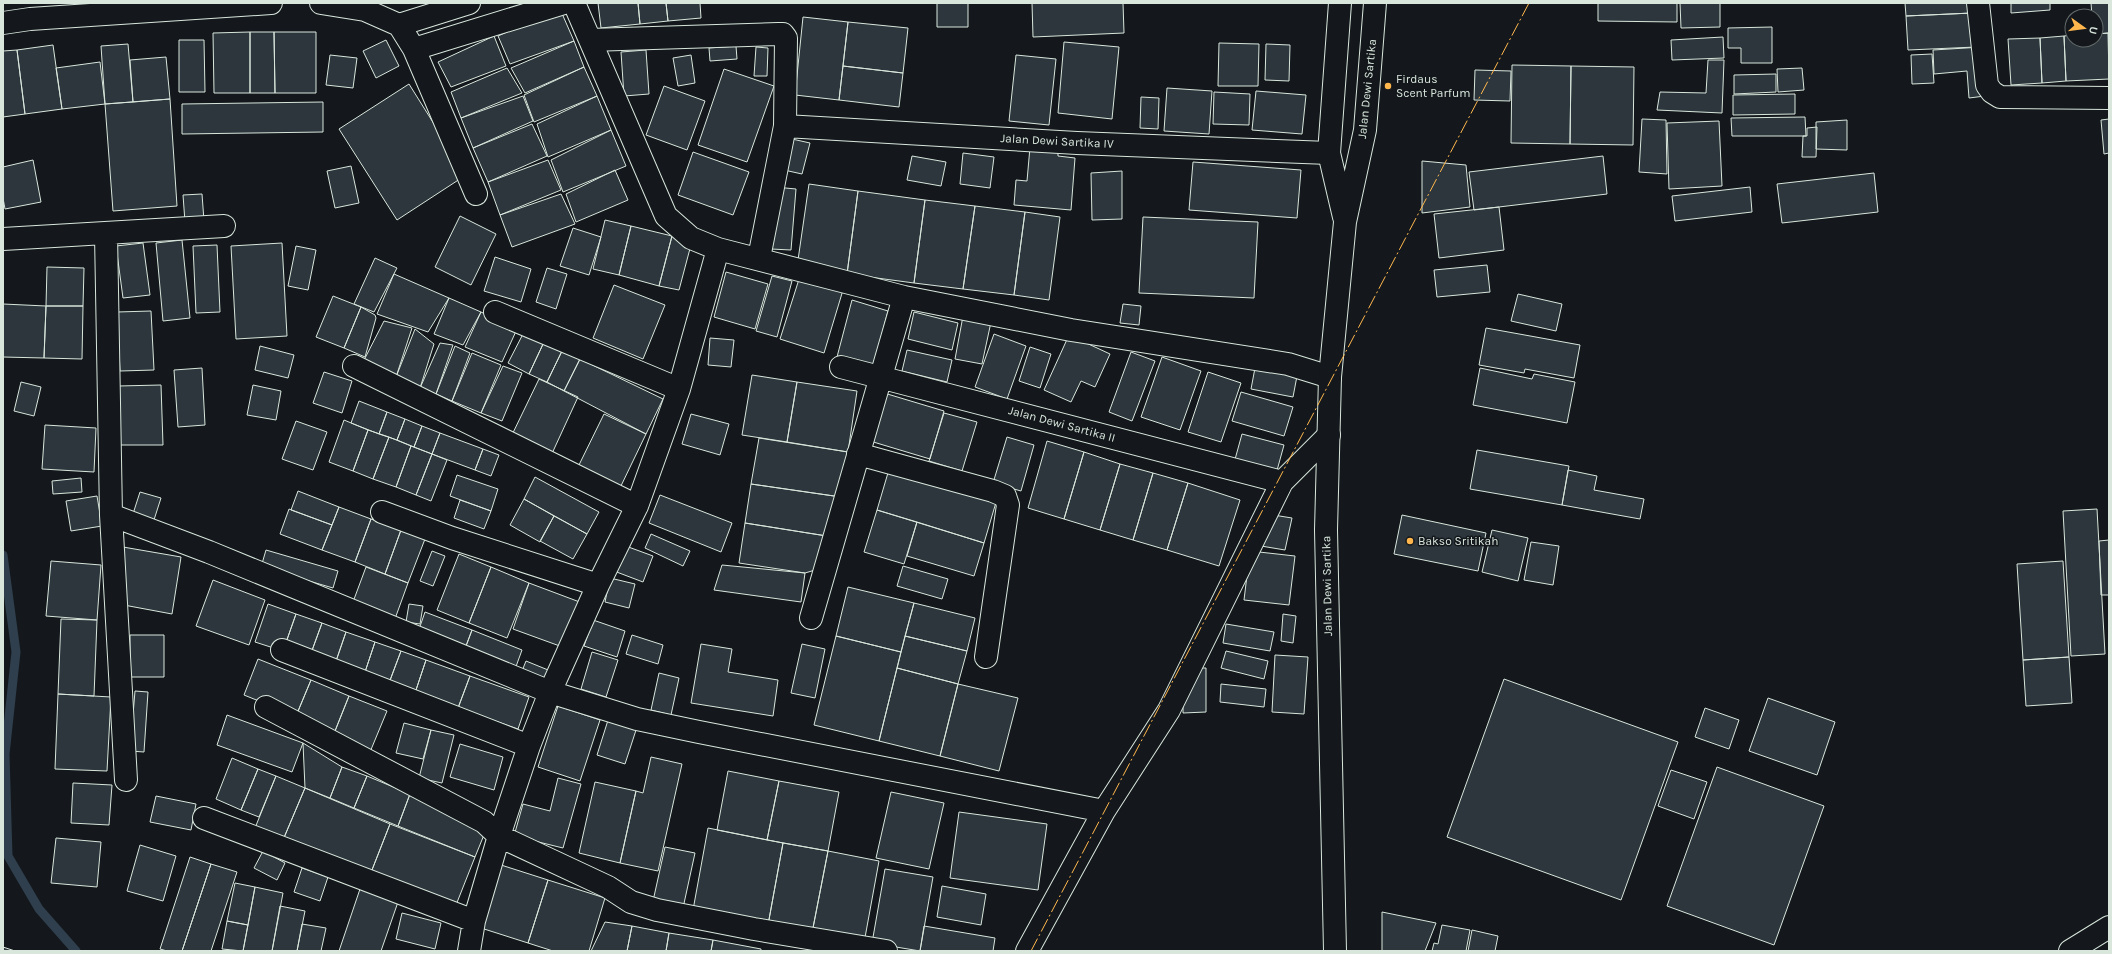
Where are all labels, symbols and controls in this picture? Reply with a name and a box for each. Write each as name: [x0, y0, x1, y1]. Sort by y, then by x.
north arrow: [2064, 8, 2104, 48]
text: U: [2086, 25, 2100, 36]
street label: Jalan Dewi Sartika: [1355, 38, 1379, 140]
place label: Firdaus Scent Parfum: [1396, 72, 1470, 100]
marker: Firdaus Scent Parfum: [1383, 81, 1393, 91]
street label: Jalan Dewi Sartika IV: [1000, 131, 1114, 151]
street label: Jalan Dewi Sartika II: [1007, 403, 1117, 445]
place label: Bakso Sritikah: [1418, 534, 1498, 548]
street label: Jalan Dewi Sartika: [1319, 536, 1335, 636]
marker: Bakso Sritikah: [1405, 536, 1415, 546]

